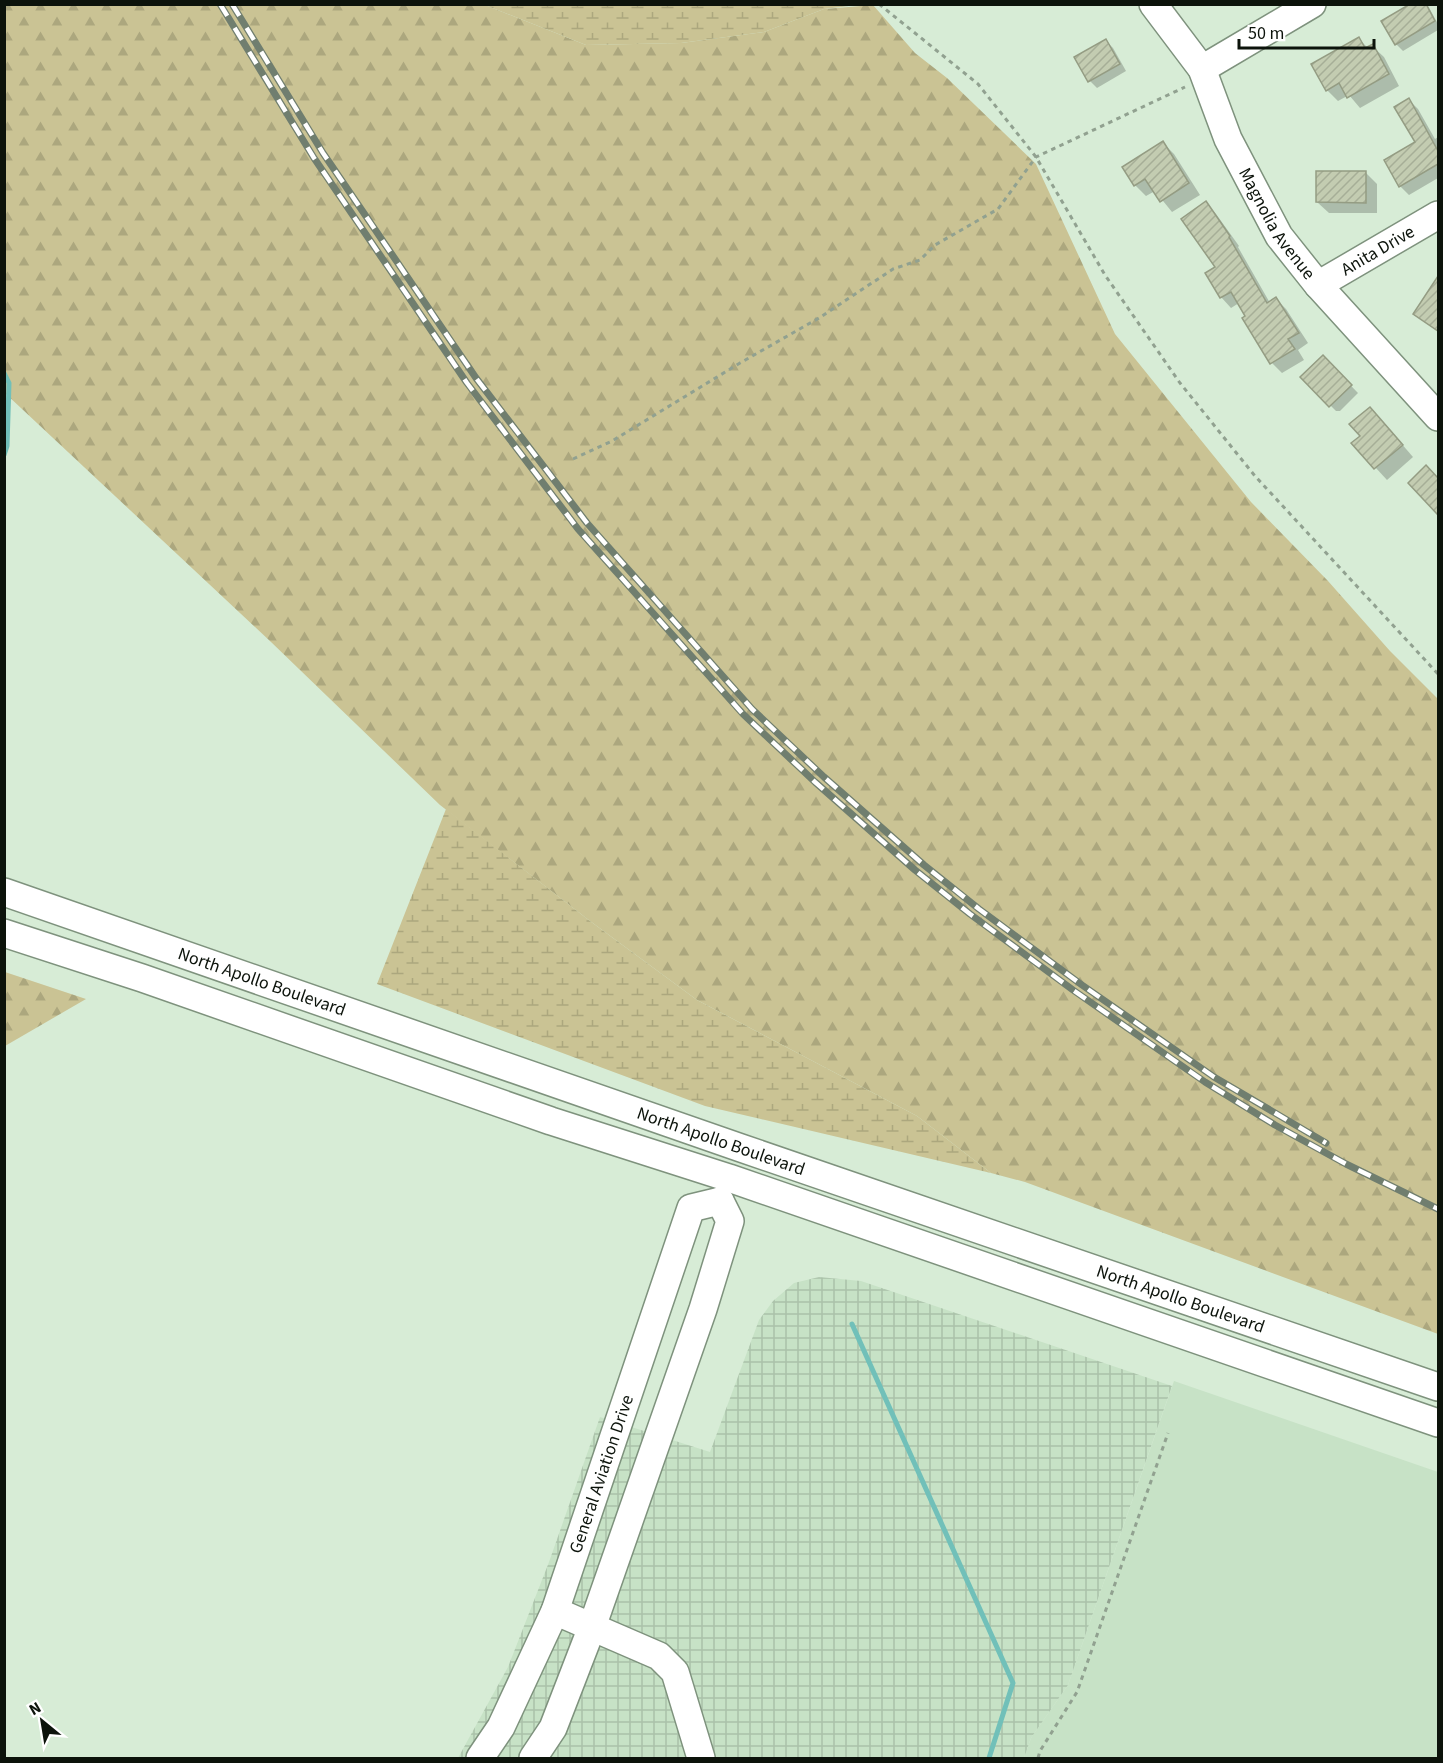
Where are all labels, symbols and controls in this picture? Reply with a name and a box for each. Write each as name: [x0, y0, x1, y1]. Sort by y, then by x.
scale bar: [1239, 12, 1374, 50]
text: 50 m: [1248, 21, 1284, 46]
street label: Magnolia Avenue: [1233, 163, 1321, 285]
street label: Anita Drive: [1336, 219, 1419, 282]
street label: North Apollo Boulevard: [175, 941, 349, 1022]
street label: North Apollo Boulevard: [634, 1100, 808, 1182]
street label: North Apollo Boulevard: [1093, 1258, 1268, 1339]
street label: General Aviation Drive: [563, 1391, 640, 1557]
north arrow: [12, 1691, 72, 1751]
text: N: [25, 1697, 45, 1721]

